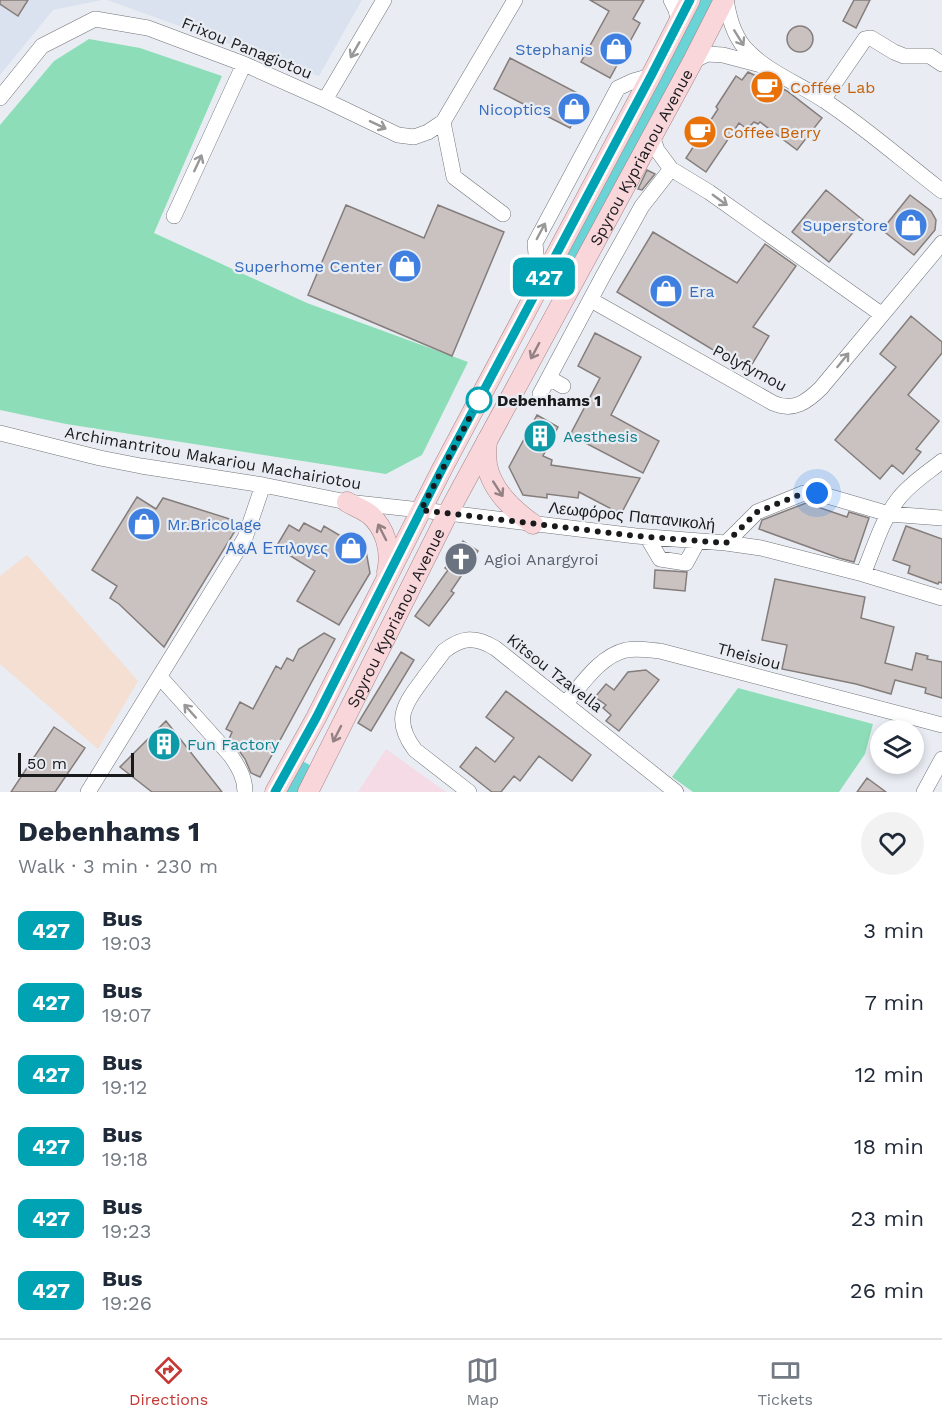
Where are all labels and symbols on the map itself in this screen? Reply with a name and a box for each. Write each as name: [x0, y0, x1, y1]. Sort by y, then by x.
street label: Frixou Panagiotou: [179, 13, 315, 83]
one-way arrow: [733, 29, 745, 46]
shop icon: Stephanis: [598, 31, 634, 67]
place label: Stephanis: [515, 40, 593, 59]
one-way arrow: [348, 41, 360, 58]
street label: Spyrou Kyprianou Avenue: [585, 65, 697, 249]
cafe icon: Coffee Lab: [749, 69, 785, 105]
place label: Coffee Lab: [790, 78, 875, 97]
shop icon: Nicoptics: [556, 91, 592, 127]
place label: Nicoptics: [478, 100, 551, 119]
cafe icon: Coffee Berry: [682, 114, 718, 150]
one-way arrow: [368, 120, 386, 132]
place label: Coffee Berry: [723, 123, 821, 142]
one-way arrow: [194, 154, 205, 172]
one-way arrow: [712, 194, 728, 207]
shop icon: Superstore: [893, 207, 929, 243]
place label: Superstore: [802, 216, 888, 235]
one-way arrow: [535, 223, 547, 240]
shop icon: Superhome Center: [387, 248, 423, 284]
place label: Superhome Center: [234, 257, 382, 276]
line badge: 427: [510, 258, 578, 296]
shop icon: Era: [648, 273, 684, 309]
place label: Era: [689, 282, 715, 301]
street label: Polyfymou: [710, 341, 790, 395]
one-way arrow: [529, 342, 540, 360]
one-way arrow: [836, 353, 849, 369]
marker: Debenhams 1: [466, 387, 492, 413]
place label: Debenhams 1: [497, 391, 601, 410]
building icon: Aesthesis: [522, 418, 558, 454]
street label: Archimantritou Makariou Machairiotou: [63, 423, 363, 493]
place label: Aesthesis: [563, 427, 638, 446]
your location: [802, 478, 832, 508]
one-way arrow: [492, 480, 504, 496]
street label: Λεωφόρος Παπανικολή: [548, 498, 716, 534]
shop icon: Mr.Bricolage: [126, 506, 162, 542]
place label: Mr.Bricolage: [167, 515, 262, 534]
one-way arrow: [375, 523, 387, 541]
street label: Spyrou Kyprianou Avenue: [343, 525, 448, 711]
shop icon: Α&Α Επιλογες: [333, 530, 369, 566]
place label: Α&Α Επιλογες: [226, 539, 328, 558]
church icon: Agioi Anargyroi: [443, 541, 479, 577]
place label: Agioi Anargyroi: [484, 550, 599, 569]
street label: Kitsou Tzavella: [503, 630, 607, 716]
street label: Theisiou: [715, 638, 783, 674]
one-way arrow: [183, 704, 197, 719]
one-way arrow: [331, 725, 343, 743]
building icon: Fun Factory: [146, 726, 182, 762]
place label: Fun Factory: [187, 735, 280, 754]
scale bar: [18, 750, 134, 778]

